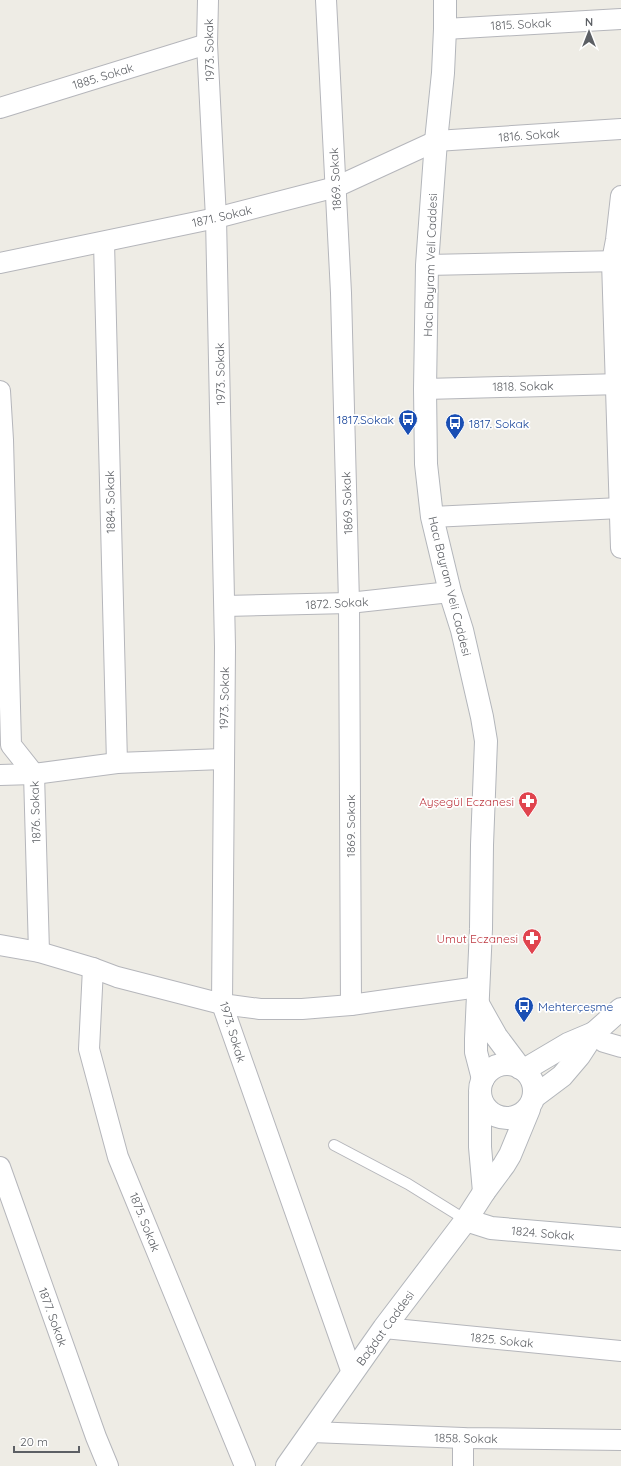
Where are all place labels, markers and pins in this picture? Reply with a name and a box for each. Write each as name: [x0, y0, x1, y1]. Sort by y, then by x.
bus stop icon: 1817.Sokak: [397, 408, 419, 436]
place label: 1817.Sokak: [337, 412, 394, 427]
bus stop icon: 1817. Sokak: [444, 412, 466, 440]
place label: 1817. Sokak: [469, 416, 529, 431]
pharmacy icon: Ayşegül Eczanesi: [517, 790, 539, 818]
place label: Ayşegül Eczanesi: [419, 794, 514, 809]
pharmacy icon: Umut Eczanesi: [521, 927, 543, 955]
place label: Umut Eczanesi: [436, 931, 518, 946]
bus stop icon: Mehterçeşme: [513, 995, 535, 1023]
place label: Mehterçeşme: [538, 999, 613, 1014]

